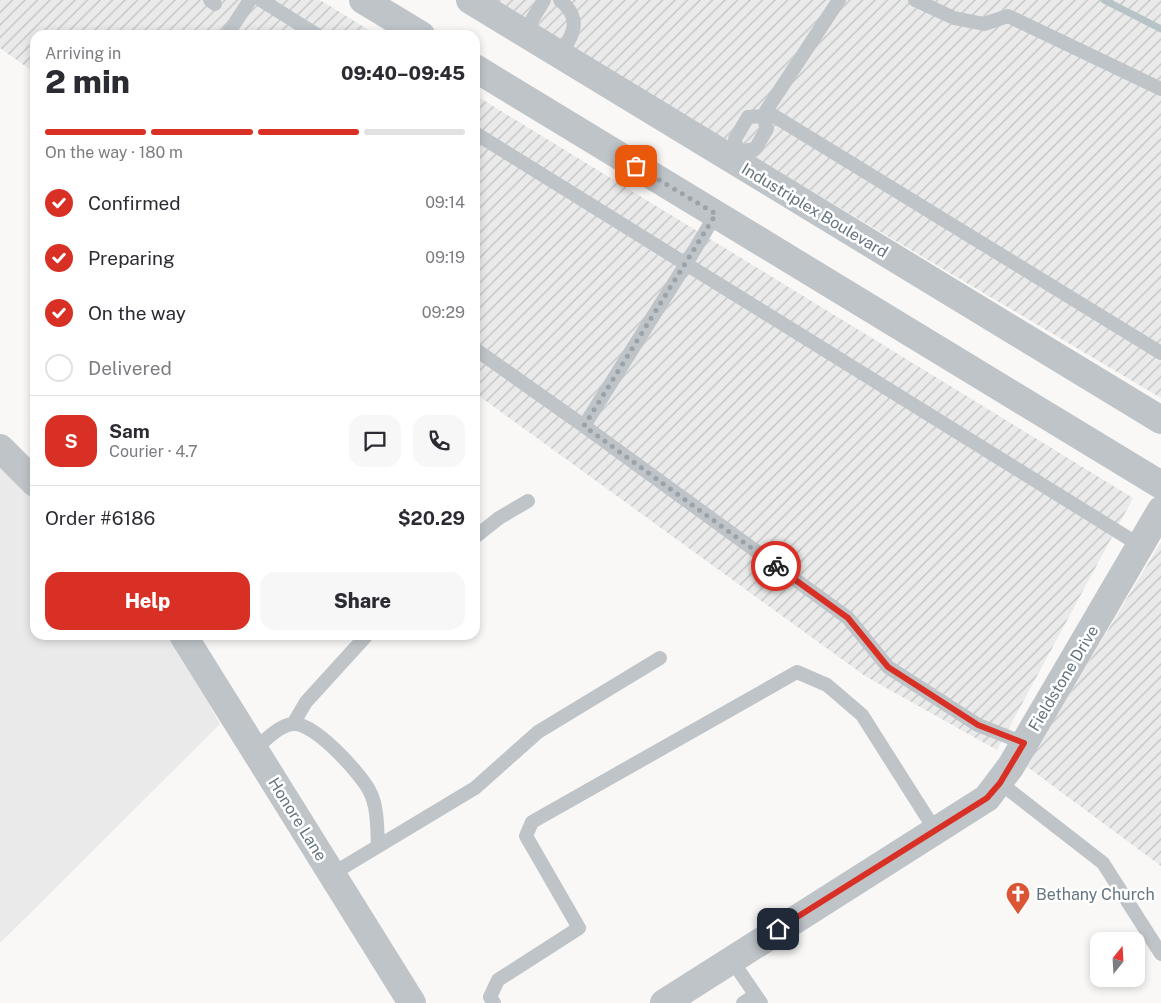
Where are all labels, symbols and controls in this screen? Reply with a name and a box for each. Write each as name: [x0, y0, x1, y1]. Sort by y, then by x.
text: Arriving in: [45, 44, 121, 63]
text: 09:40–09:45: [341, 62, 465, 84]
text: 2 min: [45, 63, 130, 100]
text: On the way · 180 m: [45, 143, 183, 162]
pin: [615, 145, 657, 187]
icon: bag: [622, 152, 650, 180]
street label: Industriplex Boulevard: [738, 159, 891, 262]
icon: check: [45, 189, 73, 217]
text: Confirmed: [88, 192, 181, 214]
text: 09:14: [425, 193, 465, 212]
icon: check: [45, 244, 73, 272]
text: Preparing: [88, 247, 175, 269]
text: 09:19: [425, 248, 465, 267]
icon: check: [45, 299, 73, 327]
text: On the way: [88, 302, 186, 324]
text: 09:29: [422, 303, 465, 322]
text: Delivered: [88, 357, 172, 379]
button: chat: [349, 415, 401, 467]
button: phone: [413, 415, 465, 467]
text: Sam: [109, 420, 150, 442]
text: S: [64, 430, 78, 452]
text: Courier · 4.7: [109, 442, 198, 461]
text: Order #6186: [45, 507, 155, 529]
text: $20.29: [398, 507, 465, 529]
courier: [751, 541, 801, 591]
icon: bike: [762, 552, 790, 580]
button: Help: [45, 572, 250, 630]
button: Share: [260, 572, 465, 630]
street label: Fieldstone Drive: [1024, 622, 1102, 735]
street label: Honore Lane: [264, 774, 331, 864]
church icon: Bethany Church: [1005, 881, 1031, 915]
place label: Bethany Church: [1036, 885, 1155, 904]
pin: [757, 908, 799, 950]
icon: home: [764, 915, 792, 943]
north arrow: [1090, 932, 1145, 988]
map controls: [1090, 932, 1145, 987]

